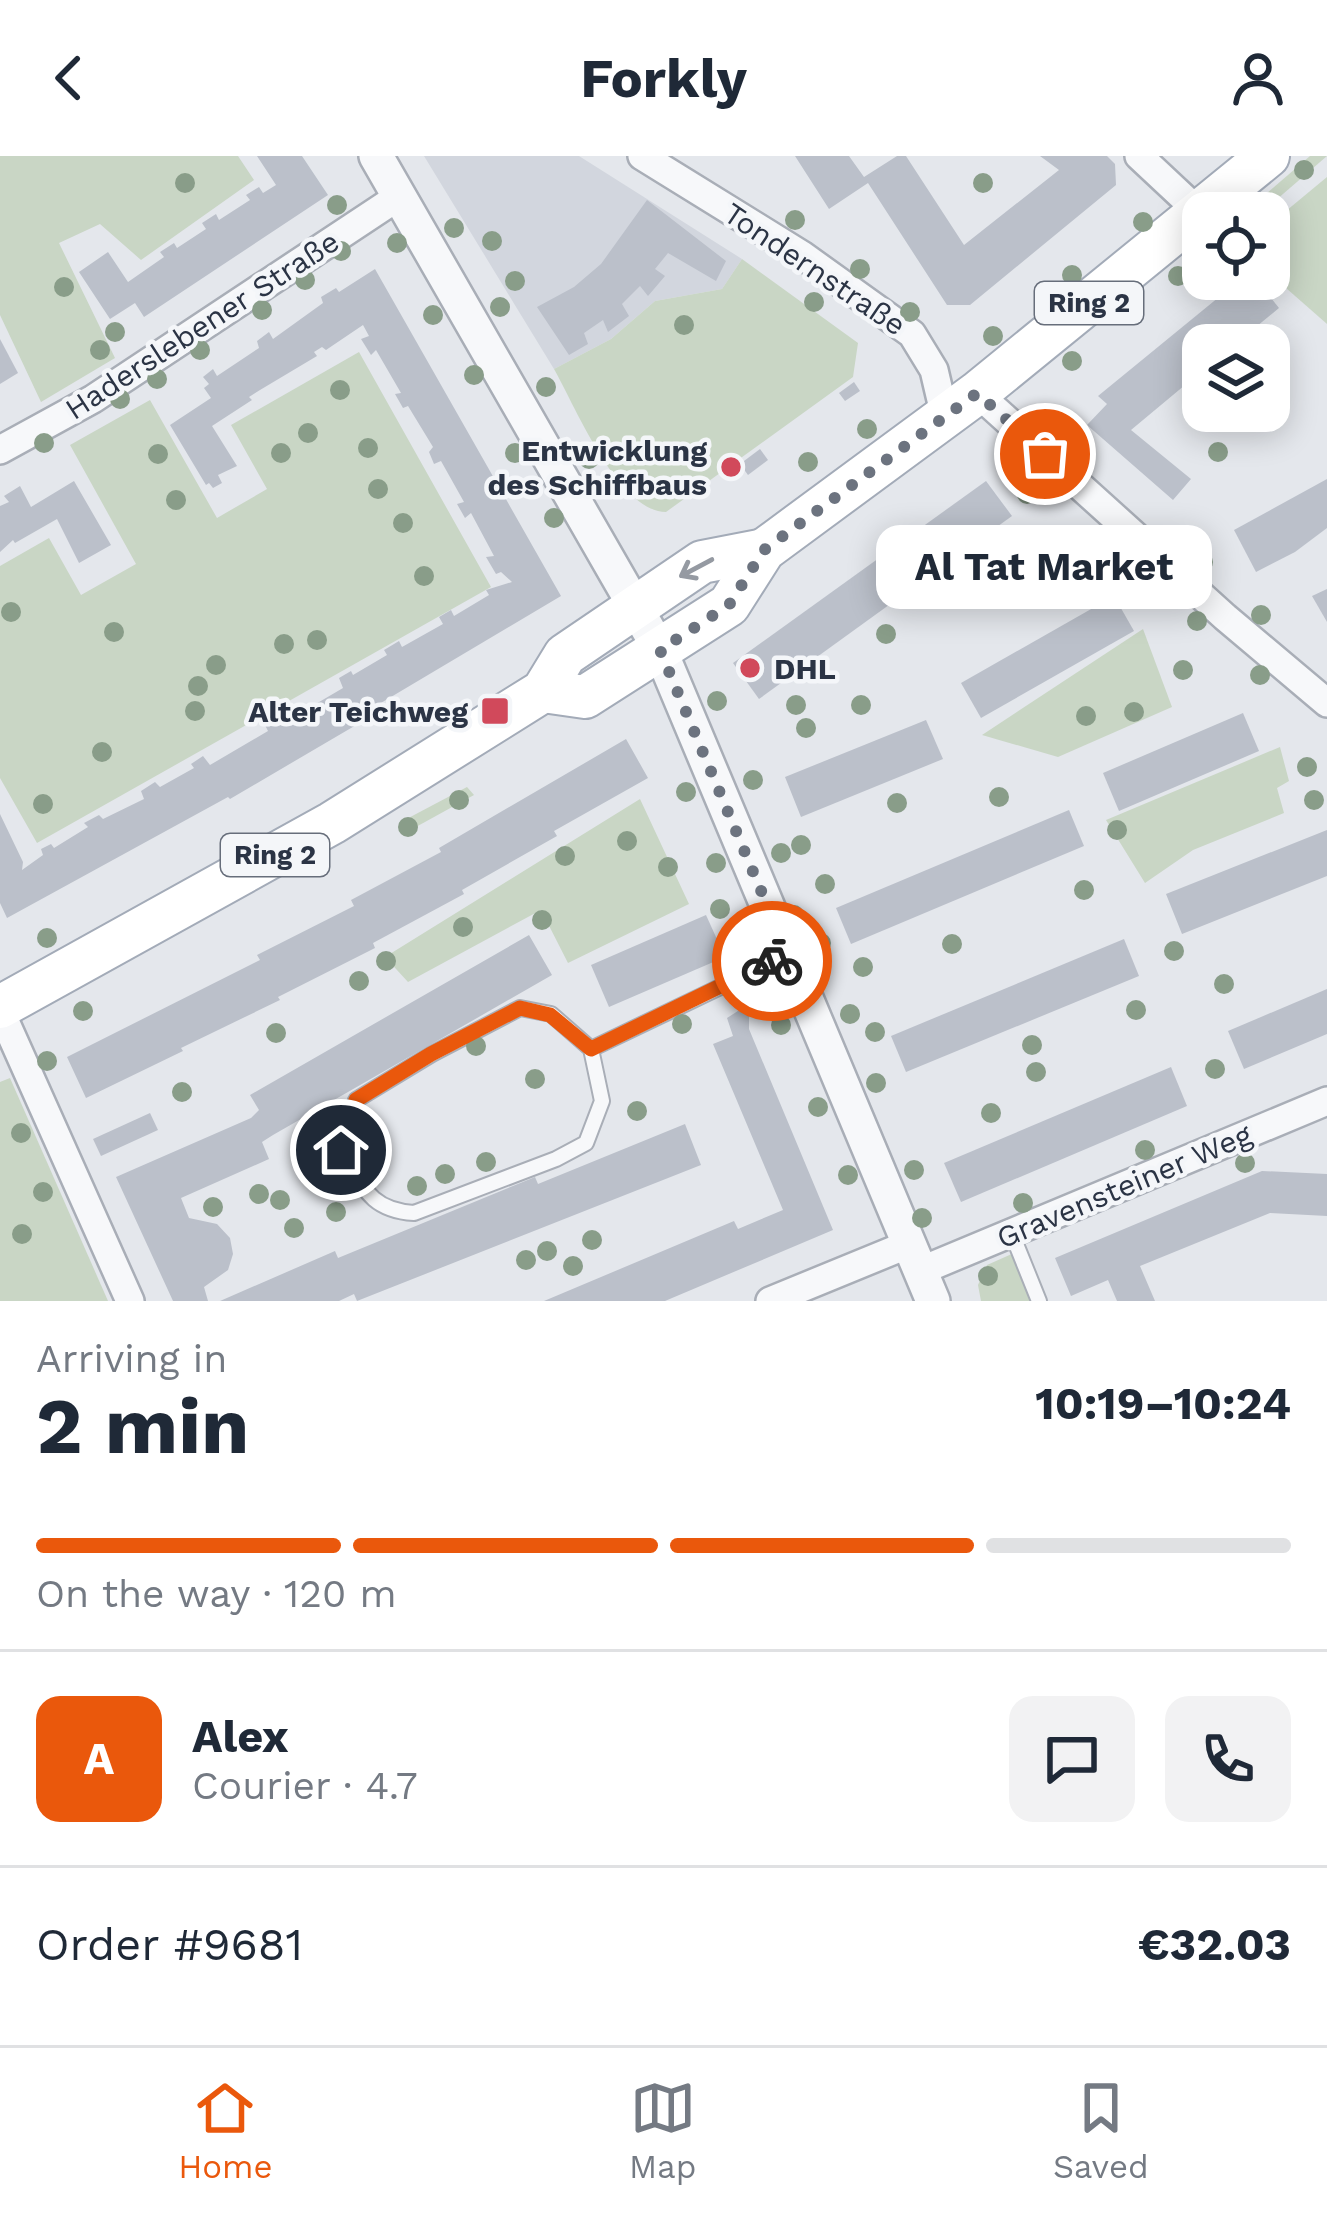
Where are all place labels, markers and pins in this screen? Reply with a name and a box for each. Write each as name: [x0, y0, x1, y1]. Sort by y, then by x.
pin: [994, 403, 1096, 505]
place label: Entwicklung des Schiffbaus: [487, 433, 707, 502]
marker: Entwicklung des Schiffbaus: [718, 454, 744, 480]
callout: Al Tat Market: [877, 526, 1213, 610]
place label: DHL: [774, 651, 836, 686]
marker: DHL: [737, 655, 763, 681]
place label: Alter Teichweg: [248, 694, 468, 729]
marker: Alter Teichweg: [479, 695, 511, 727]
pin: [290, 1099, 392, 1201]

